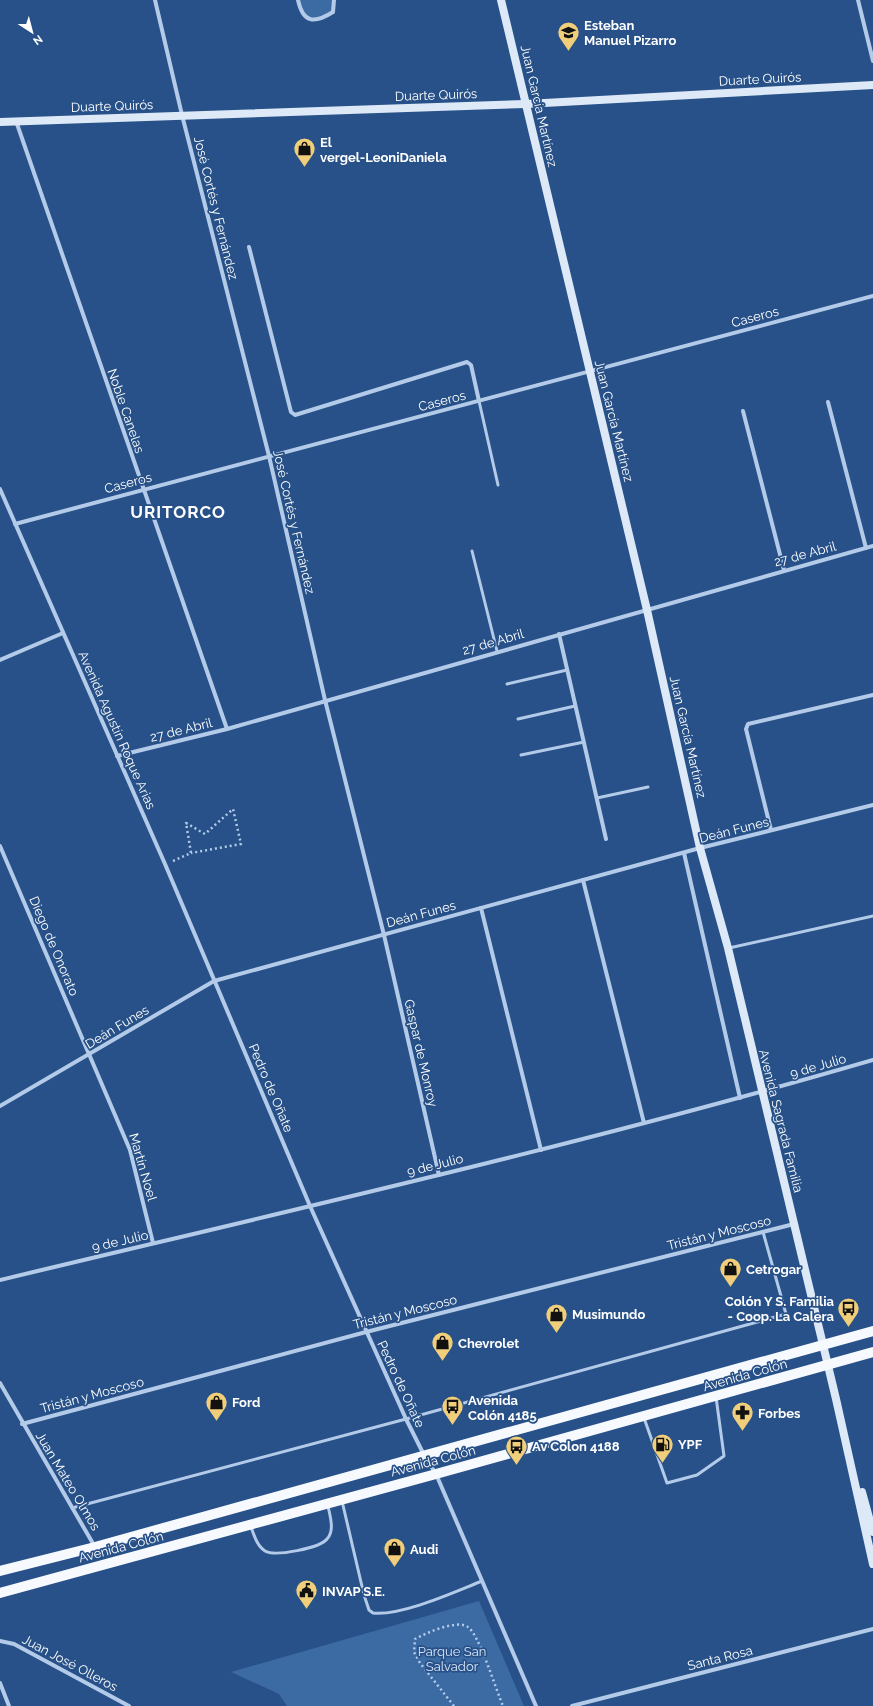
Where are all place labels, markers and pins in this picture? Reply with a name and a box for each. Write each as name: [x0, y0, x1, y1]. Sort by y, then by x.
place label: Esteban Manuel Pizarro: [584, 18, 676, 48]
school or university icon: Esteban Manuel Pizarro: [556, 19, 582, 52]
place label: El vergel-LeoniDaniela: [320, 135, 447, 165]
shop icon: El vergel-LeoniDaniela: [291, 136, 317, 169]
shop icon: Cetrogar: [718, 1256, 744, 1289]
place label: Cetrogar: [746, 1262, 801, 1277]
place label: Colón Y S. Familia - Coop. La Calera: [725, 1294, 835, 1324]
bus stop icon: Colón Y S. Familia - Coop. La Calera: [836, 1295, 862, 1328]
shop icon: Musimundo: [543, 1301, 569, 1334]
place label: Musimundo: [572, 1307, 645, 1322]
shop icon: Chevrolet: [429, 1330, 455, 1363]
place label: Chevrolet: [458, 1336, 519, 1351]
shop icon: Ford: [204, 1389, 230, 1422]
place label: Avenida Colón 4185: [468, 1393, 537, 1423]
bus stop icon: Avenida Colón 4185: [439, 1394, 465, 1427]
place label: Ford: [232, 1395, 260, 1410]
pharmacy icon: Forbes: [730, 1400, 756, 1433]
place label: Forbes: [758, 1406, 801, 1421]
fuel station icon: YPF: [649, 1431, 675, 1464]
bus stop icon: Av Colon 4188: [503, 1433, 529, 1466]
place label: YPF: [678, 1437, 703, 1452]
place label: Av Colon 4188: [532, 1439, 620, 1454]
shop icon: Audi: [382, 1536, 408, 1569]
place label: Audi: [410, 1542, 438, 1557]
public building icon: INVAP S.E.: [294, 1578, 320, 1611]
place label: INVAP S.E.: [322, 1584, 385, 1599]

